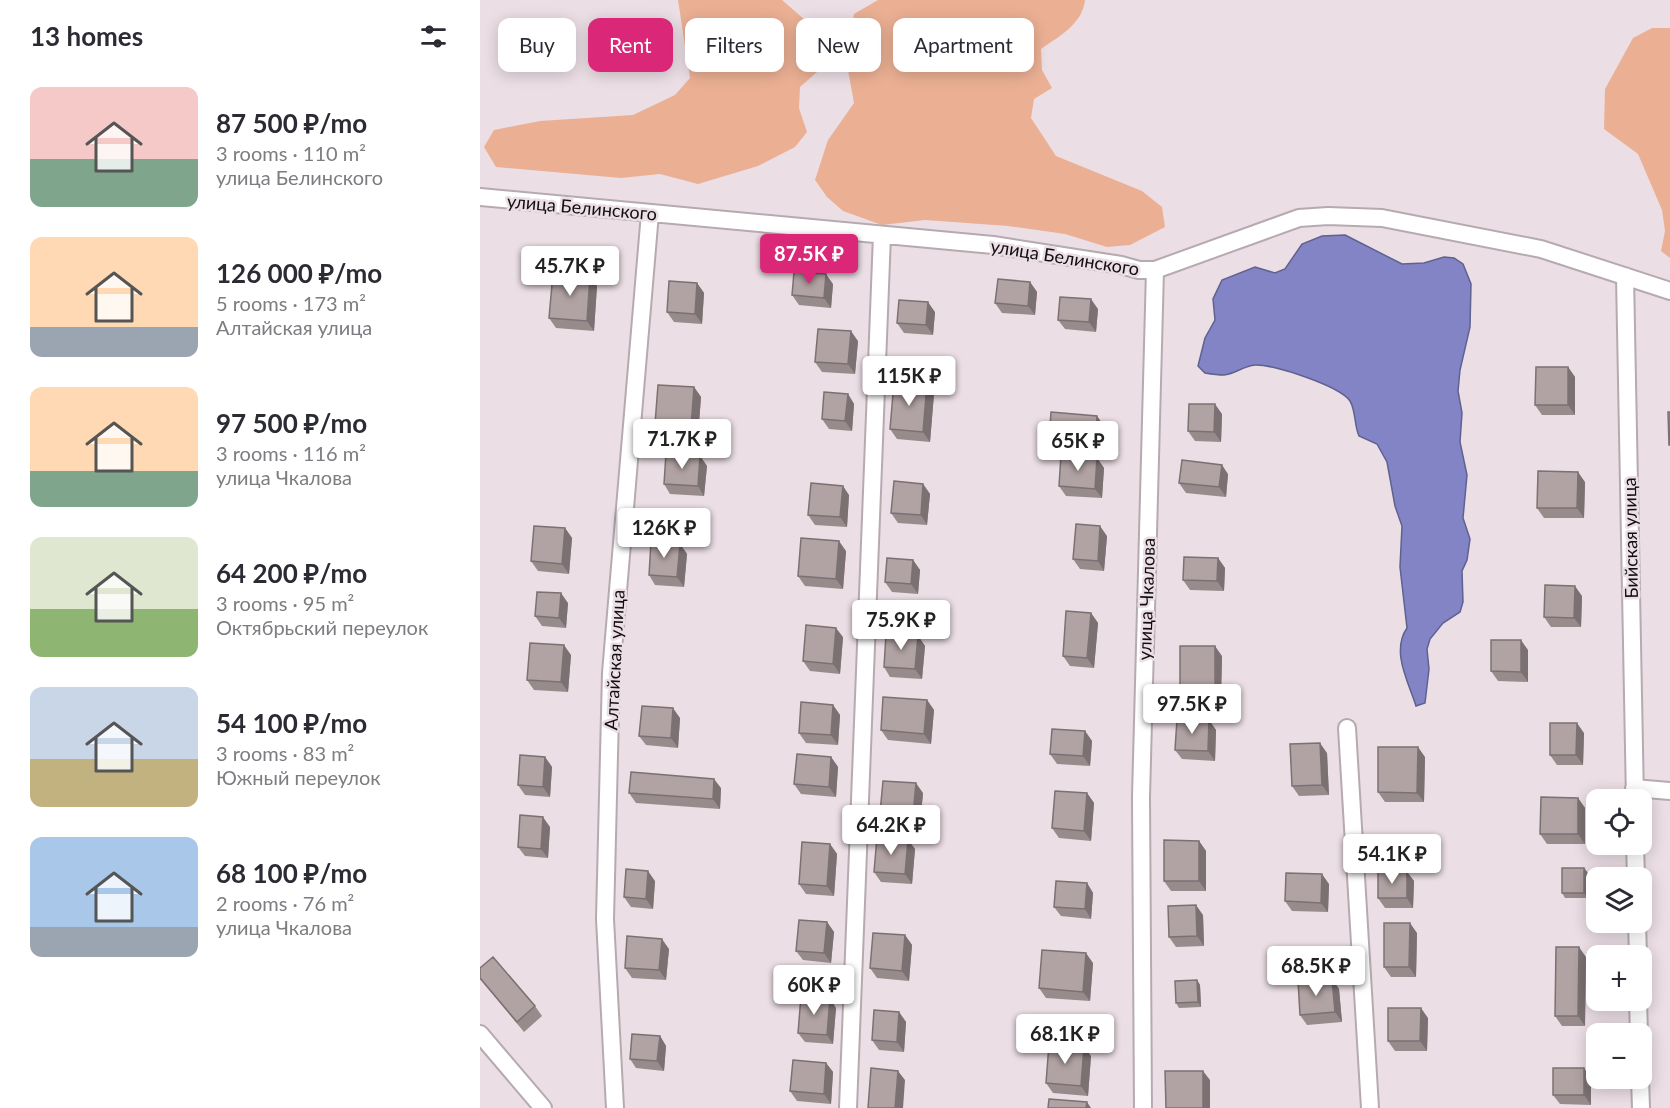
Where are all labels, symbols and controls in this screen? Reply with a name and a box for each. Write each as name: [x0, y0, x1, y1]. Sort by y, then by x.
chip: Buy: [498, 18, 576, 72]
chip: Rent: [588, 18, 673, 72]
chip: Filters: [685, 18, 784, 72]
chip: New: [796, 18, 881, 72]
chip: Apartment: [893, 18, 1034, 72]
text: 13 homes: [30, 20, 143, 52]
icon: filters: [417, 20, 450, 53]
text: 87 500 ₽/mo: [216, 107, 367, 139]
icon: home: [78, 111, 150, 183]
text: 3 rooms · 110 m²: [216, 141, 366, 165]
text: улица Белинского: [216, 165, 383, 189]
street label: улица Белинского: [506, 189, 658, 225]
pin: 87.5K ₽: [754, 234, 864, 285]
street label: улица Белинского: [989, 234, 1141, 280]
text: 87.5K ₽: [774, 241, 844, 265]
pin: 45.7K ₽: [515, 246, 625, 297]
text: 45.7K ₽: [535, 253, 605, 277]
text: 126 000 ₽/mo: [216, 257, 382, 289]
icon: home: [78, 261, 150, 333]
text: 5 rooms · 173 m²: [216, 291, 366, 315]
text: Алтайская улица: [216, 315, 372, 339]
pin: 115K ₽: [860, 356, 958, 407]
text: 115K ₽: [876, 363, 942, 387]
text: 97 500 ₽/mo: [216, 407, 367, 439]
icon: home: [78, 411, 150, 483]
pin: 71.7K ₽: [627, 419, 737, 470]
pin: 65K ₽: [1036, 421, 1120, 472]
text: 71.7K ₽: [647, 426, 717, 450]
text: 65K ₽: [1051, 428, 1105, 452]
text: 3 rooms · 116 m²: [216, 441, 366, 465]
text: улица Чкалова: [216, 465, 352, 489]
street label: Бийская улица: [1618, 477, 1642, 599]
pin: 126K ₽: [615, 508, 713, 559]
text: 126K ₽: [631, 515, 697, 539]
street label: улица Чкалова: [1133, 537, 1159, 661]
text: 64 200 ₽/mo: [216, 557, 367, 589]
icon: home: [78, 561, 150, 633]
street label: Алтайская улица: [599, 589, 629, 731]
text: 3 rooms · 95 m²: [216, 591, 354, 615]
pin: 75.9K ₽: [846, 600, 956, 651]
text: 75.9K ₽: [866, 607, 936, 631]
text: Октябрьский переулок: [216, 615, 428, 639]
pin: 97.5K ₽: [1137, 684, 1247, 735]
text: 97.5K ₽: [1157, 691, 1227, 715]
text: 54 100 ₽/mo: [216, 707, 367, 739]
icon: home: [78, 711, 150, 783]
text: 3 rooms · 83 m²: [216, 741, 354, 765]
text: Южный переулок: [216, 765, 381, 789]
map controls: [1586, 789, 1652, 1089]
button: locate: [1586, 789, 1652, 855]
pin: 64.2K ₽: [836, 805, 946, 856]
text: 64.2K ₽: [856, 812, 926, 836]
pin: 54.1K ₽: [1337, 834, 1447, 885]
text: 54.1K ₽: [1357, 841, 1427, 865]
text: 68 100 ₽/mo: [216, 857, 367, 889]
icon: home: [78, 861, 150, 933]
button: layers: [1586, 867, 1652, 933]
text: 2 rooms · 76 m²: [216, 891, 354, 915]
text: улица Чкалова: [216, 915, 352, 939]
button: +: [1586, 945, 1652, 1011]
pin: 68.5K ₽: [1261, 946, 1371, 997]
text: 68.5K ₽: [1281, 953, 1351, 977]
pin: 60K ₽: [772, 965, 856, 1016]
text: 60K ₽: [787, 972, 841, 996]
pin: 68.1K ₽: [1010, 1014, 1120, 1065]
text: 68.1K ₽: [1030, 1021, 1100, 1045]
button: −: [1586, 1023, 1652, 1089]

